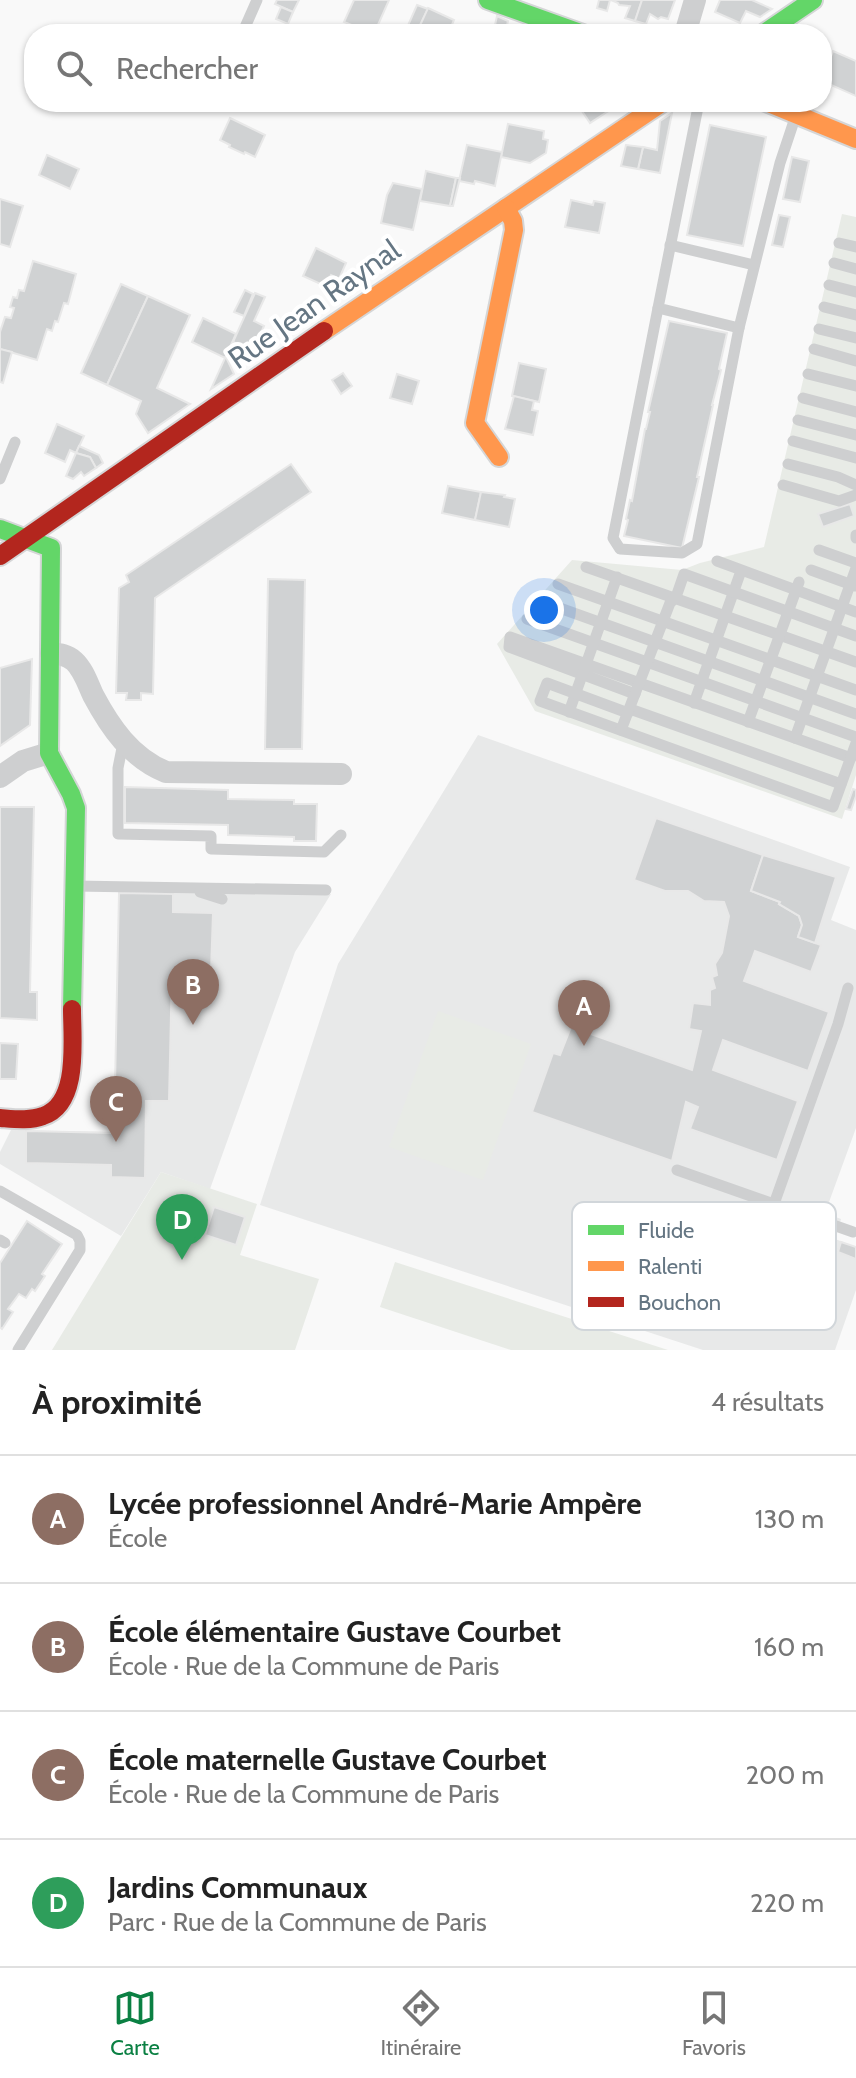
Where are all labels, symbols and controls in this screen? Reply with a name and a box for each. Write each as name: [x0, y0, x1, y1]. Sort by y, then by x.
search box: [24, 24, 832, 112]
icon: search: [52, 46, 96, 90]
text: Rechercher: [116, 50, 258, 87]
street label: Rue Jean Raynal: [221, 231, 407, 377]
your location: [524, 590, 564, 630]
pin: B: [167, 959, 219, 1025]
pin: A: [558, 980, 610, 1046]
pin: C: [90, 1076, 142, 1142]
pin: D: [156, 1194, 208, 1260]
legend: [572, 1202, 836, 1330]
text: Fluide: [638, 1217, 694, 1244]
text: Ralenti: [638, 1253, 702, 1280]
text: Bouchon: [638, 1289, 721, 1316]
text: À proximité: [32, 1381, 202, 1423]
text: 4 résultats: [711, 1386, 824, 1418]
text: Lycée professionnel André-Marie Ampère: [108, 1485, 642, 1522]
text: A: [50, 1503, 66, 1535]
text: 130 m: [755, 1503, 824, 1535]
text: École: [108, 1522, 167, 1554]
text: École élémentaire Gustave Courbet: [108, 1613, 561, 1650]
text: B: [50, 1631, 66, 1663]
text: 160 m: [754, 1631, 824, 1663]
text: École · Rue de la Commune de Paris: [108, 1650, 499, 1682]
text: École maternelle Gustave Courbet: [108, 1741, 547, 1778]
text: C: [50, 1759, 66, 1791]
text: 200 m: [745, 1759, 824, 1791]
text: École · Rue de la Commune de Paris: [108, 1778, 499, 1810]
text: Jardins Communaux: [108, 1869, 367, 1906]
text: D: [49, 1887, 67, 1919]
text: 220 m: [750, 1887, 824, 1919]
text: Parc · Rue de la Commune de Paris: [108, 1906, 487, 1938]
tab: Carte: [110, 1986, 160, 2061]
tab: Itinéraire: [380, 1986, 461, 2061]
tab: Favoris: [682, 1986, 746, 2061]

